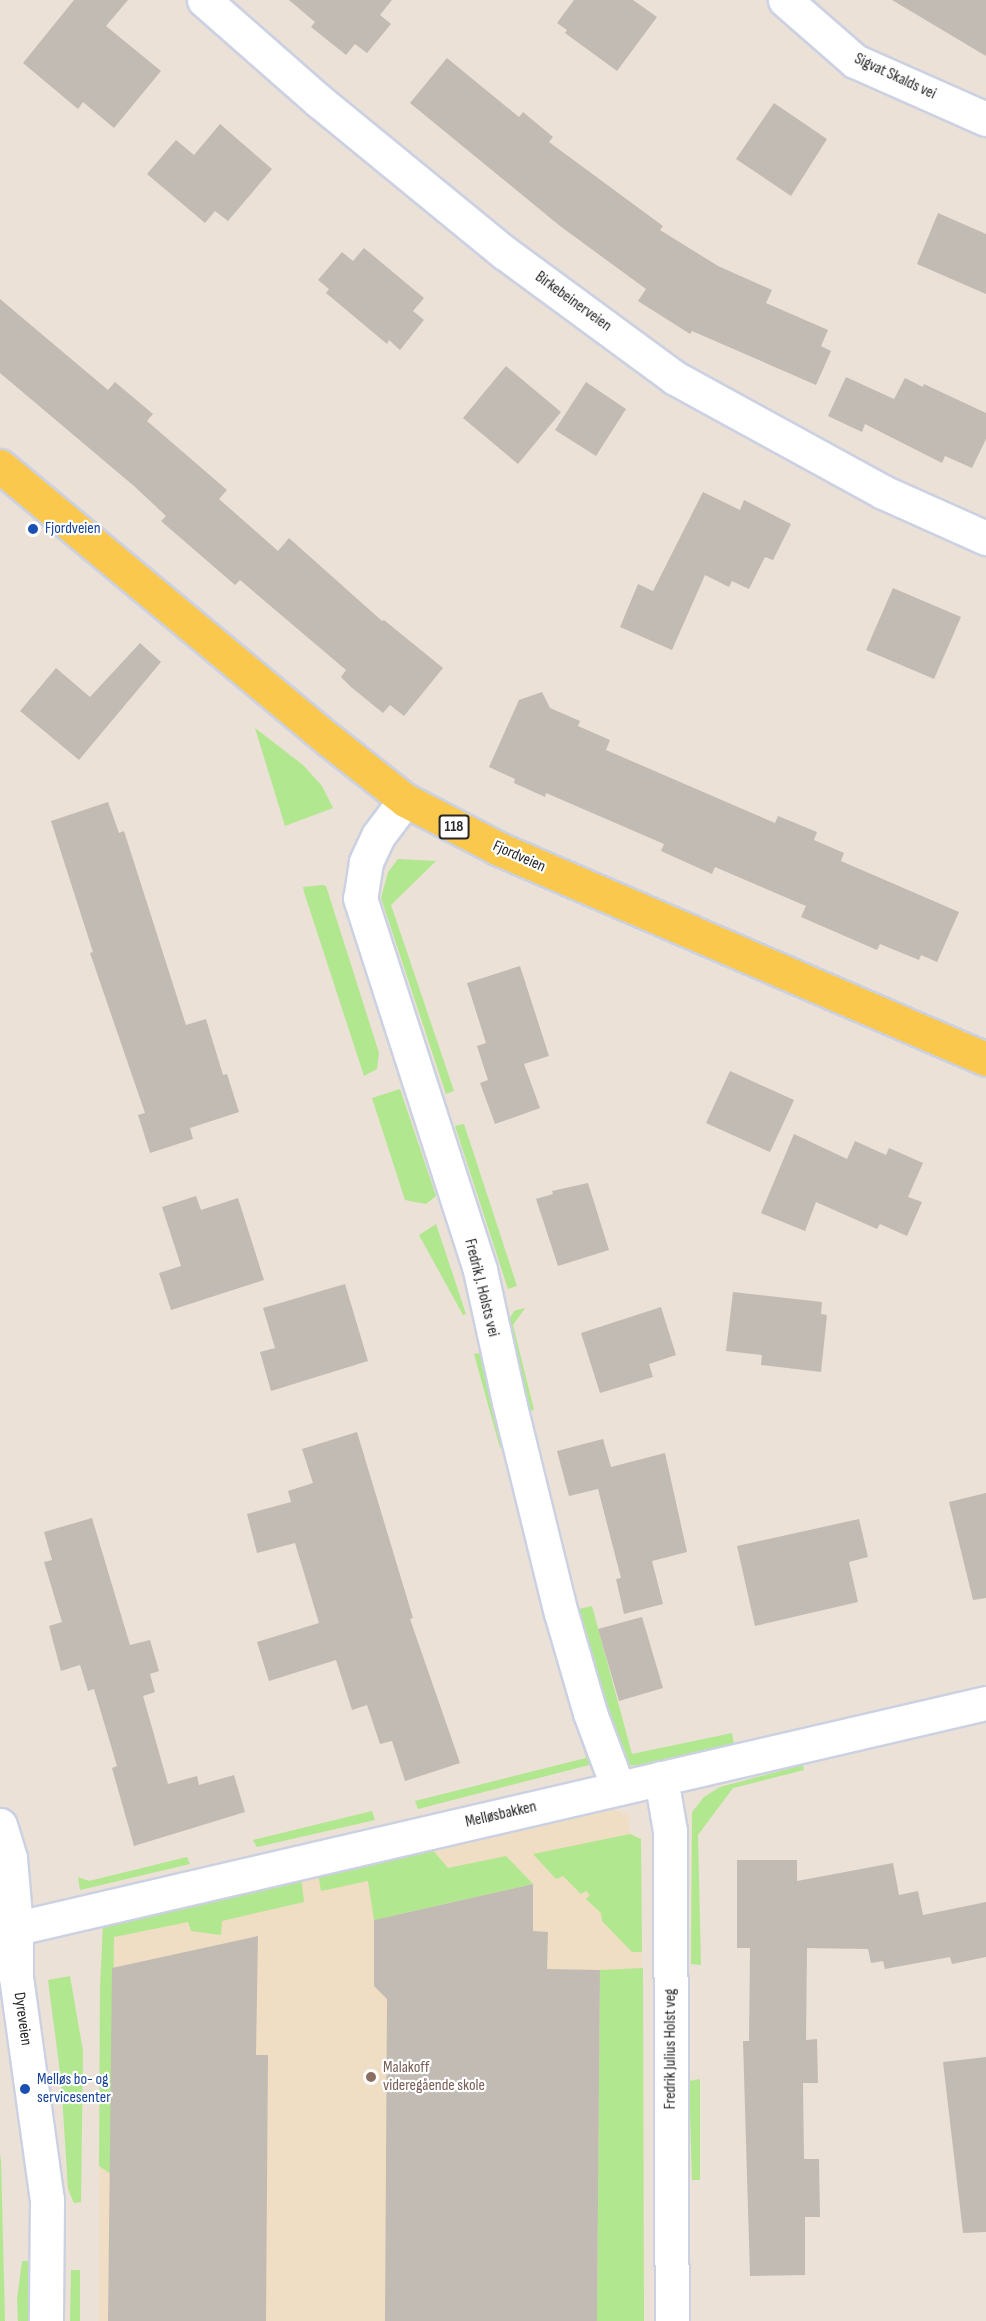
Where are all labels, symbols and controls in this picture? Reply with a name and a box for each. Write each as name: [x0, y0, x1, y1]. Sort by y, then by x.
street label: Sigvat Skalds vei: [851, 50, 939, 104]
street label: Birkebeinerveien: [531, 268, 615, 336]
place label: Fjordveien: [45, 519, 101, 539]
marker: Fjordveien: [26, 522, 40, 536]
road number: 118: [438, 815, 470, 839]
street label: Fjordveien: [490, 837, 548, 877]
street label: Fredrik J. Holsts vei: [460, 1237, 502, 1339]
street label: Melløsbakken: [464, 1798, 538, 1832]
street label: Fredrik Julius Holst veg: [661, 1989, 681, 2109]
street label: Dyreveien: [9, 1991, 35, 2047]
place label: Malakoff videregående skole: [383, 2058, 485, 2096]
place label: Melløs bo- og servicesenter: [37, 2070, 111, 2108]
marker: Malakoff videregående skole: [364, 2070, 378, 2084]
marker: Melløs bo- og servicesenter: [18, 2082, 32, 2096]

